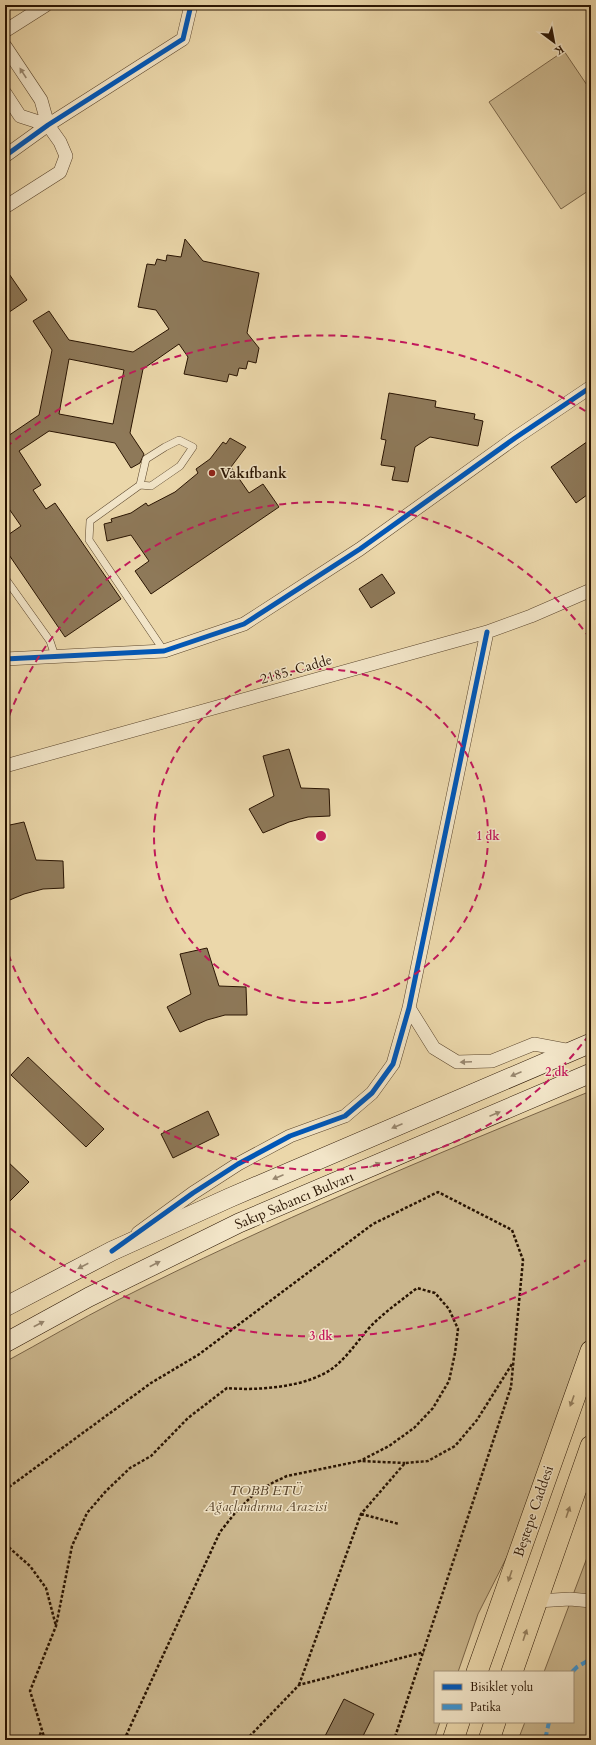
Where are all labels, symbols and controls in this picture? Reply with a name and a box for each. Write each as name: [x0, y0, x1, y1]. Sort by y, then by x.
north arrow: [534, 22, 574, 62]
text: K: [551, 41, 567, 59]
one-way arrow: [19, 68, 27, 78]
place label: Vakıfbank: [220, 464, 287, 483]
marker: Vakıfbank: [207, 468, 217, 478]
street label: 2185. Cadde: [258, 650, 334, 689]
text: 1 dk: [476, 828, 500, 844]
centre of rings: [314, 829, 328, 843]
one-way arrow: [459, 1059, 472, 1065]
text: 2 dk: [545, 1064, 569, 1080]
one-way arrow: [510, 1072, 522, 1078]
one-way arrow: [489, 1111, 500, 1117]
one-way arrow: [391, 1122, 403, 1129]
one-way arrow: [370, 1162, 381, 1168]
street label: Sakıp Sabancı Bulvarı: [232, 1167, 357, 1234]
one-way arrow: [272, 1174, 283, 1180]
one-way arrow: [149, 1261, 160, 1267]
one-way arrow: [77, 1263, 89, 1270]
one-way arrow: [33, 1321, 45, 1327]
text: 3 dk: [309, 1328, 333, 1344]
one-way arrow: [569, 1395, 575, 1407]
street label: Beştepe Caddesi: [509, 1463, 558, 1559]
park label: TOBB ETÜ Ağaçlandırma Arazisi: [204, 1481, 327, 1516]
one-way arrow: [565, 1506, 571, 1518]
one-way arrow: [507, 1571, 513, 1583]
one-way arrow: [522, 1629, 528, 1641]
legend: [434, 1671, 574, 1723]
text: Bisiklet yolu: [470, 1679, 534, 1695]
text: Patika: [470, 1699, 502, 1715]

